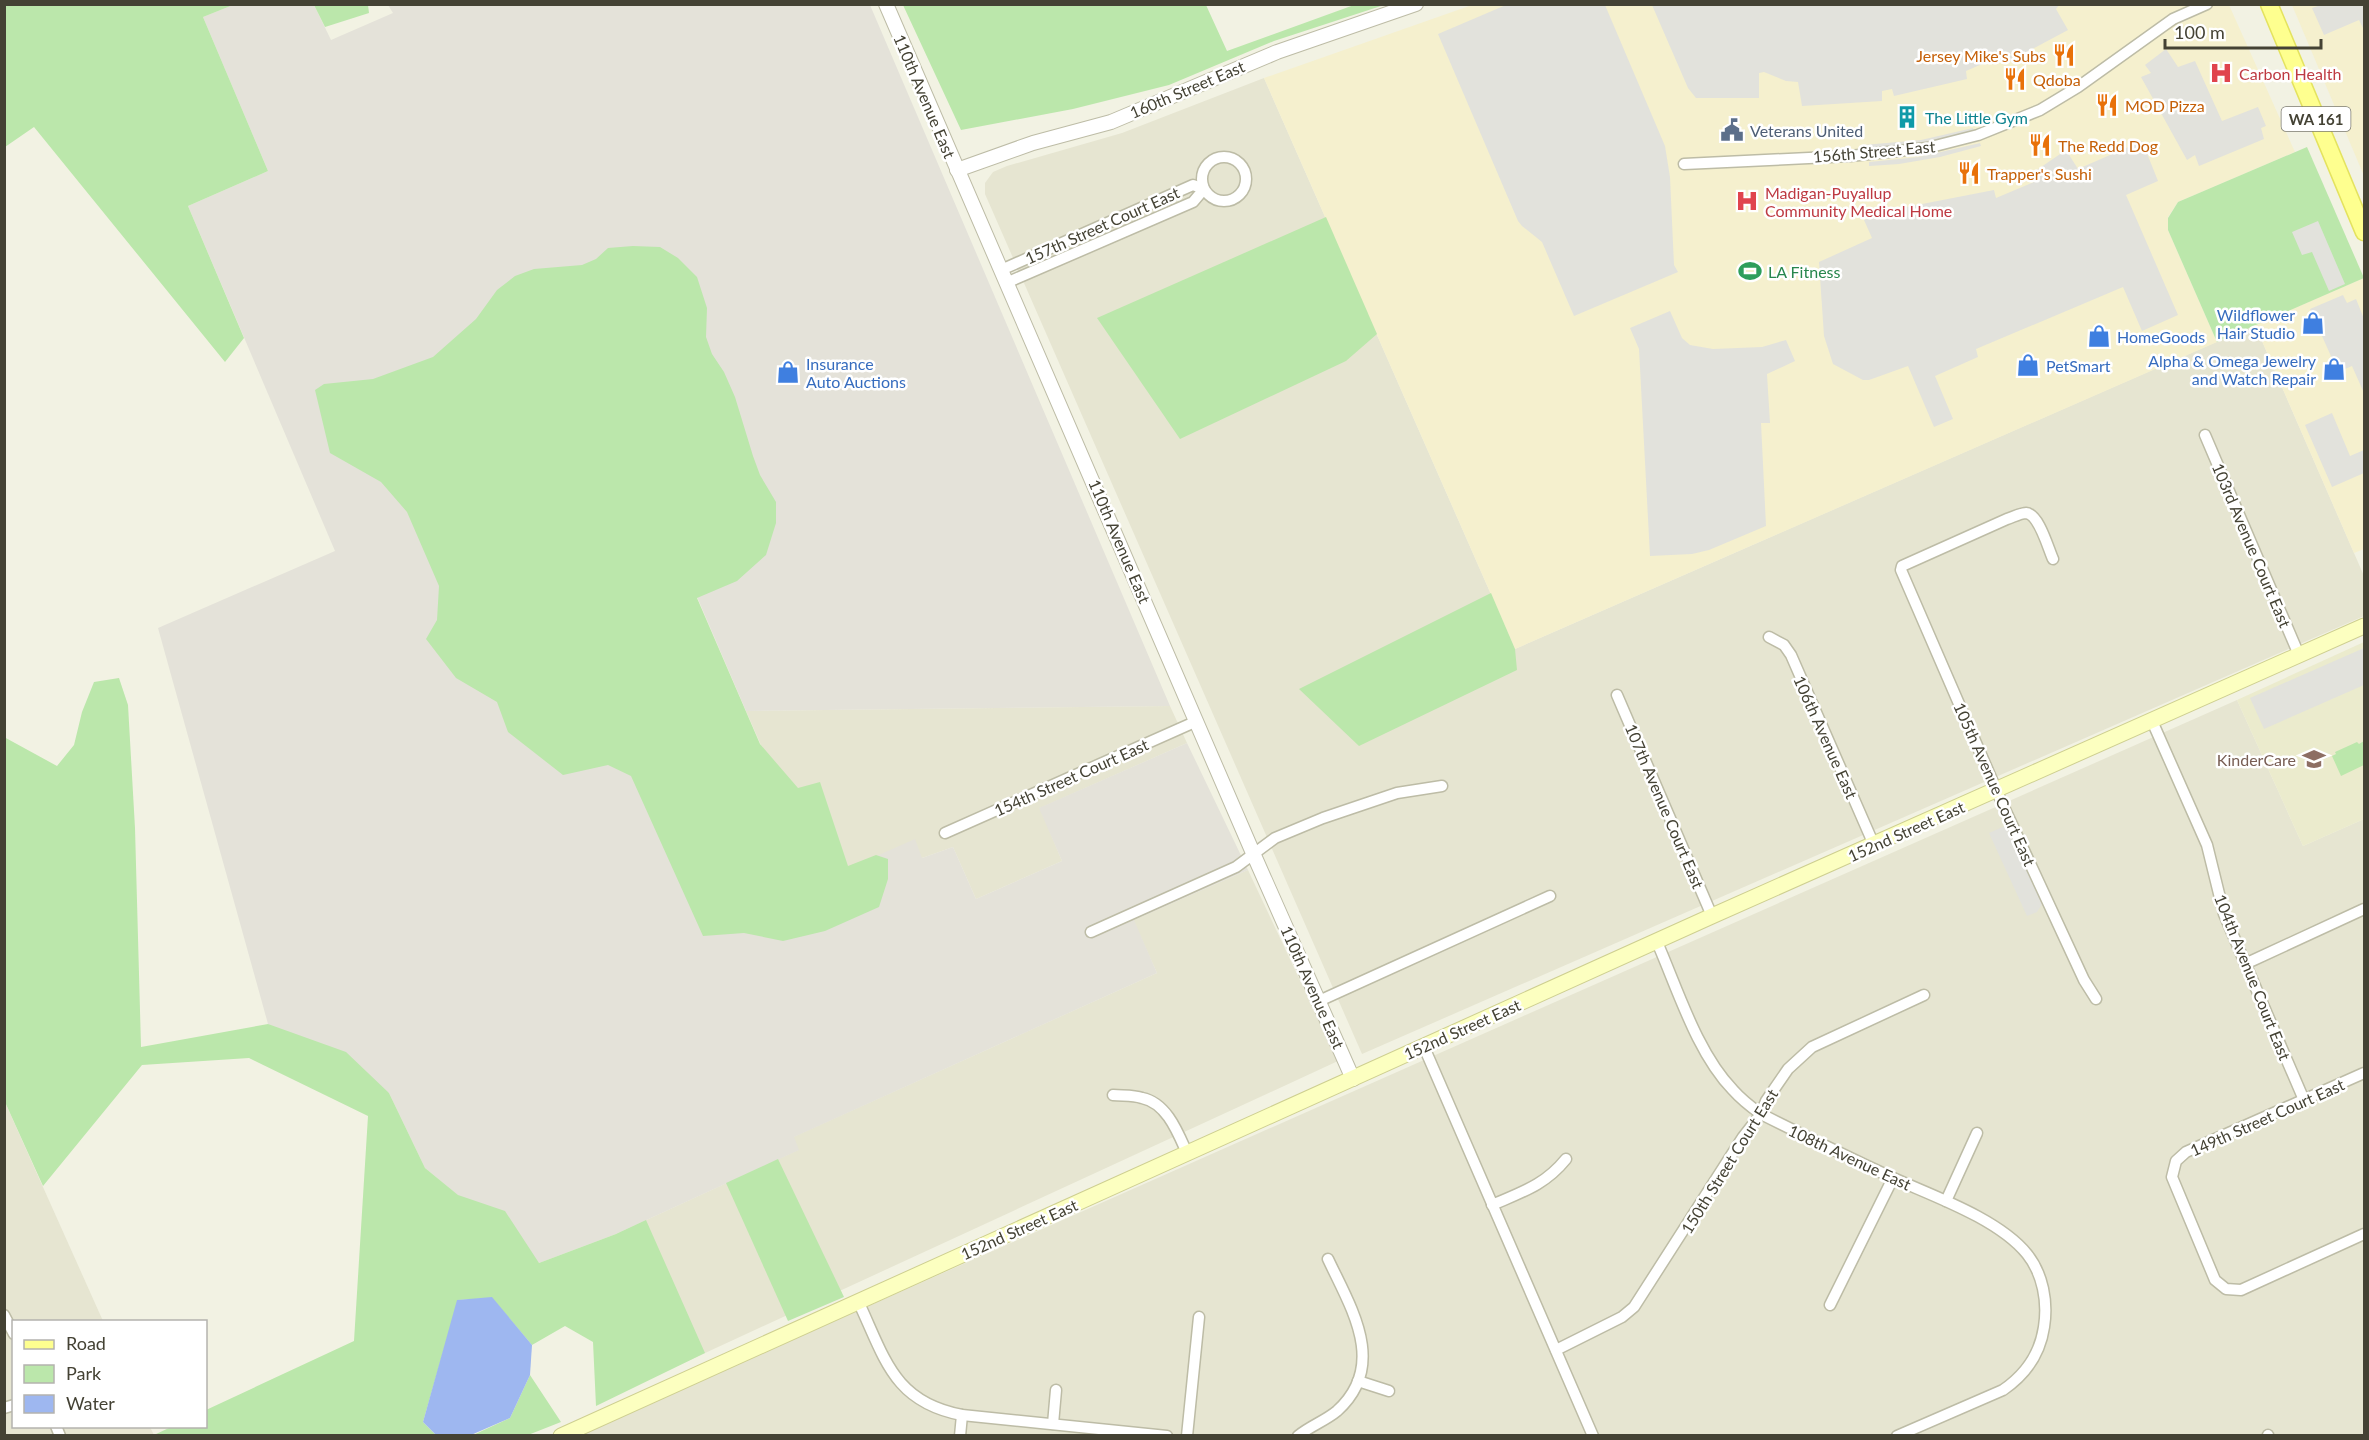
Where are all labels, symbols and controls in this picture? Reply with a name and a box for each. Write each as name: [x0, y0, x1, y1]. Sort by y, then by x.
scale bar: [2165, 12, 2321, 50]
text: 100 m: [2174, 21, 2225, 43]
street label: 110th Avenue East: [890, 31, 960, 161]
restaurant icon: Jersey Mike's Subs: [2051, 42, 2077, 68]
place label: Jersey Mike's Subs: [1916, 46, 2046, 65]
street label: 160th Street East: [1127, 56, 1247, 122]
hospital icon: Carbon Health: [2208, 60, 2234, 86]
place label: Carbon Health: [2239, 64, 2341, 83]
restaurant icon: Qdoba: [2002, 66, 2028, 92]
place label: Qdoba: [2033, 70, 2081, 89]
restaurant icon: MOD Pizza: [2094, 92, 2120, 118]
place label: MOD Pizza: [2125, 96, 2205, 115]
building icon: The Little Gym: [1894, 104, 1920, 130]
road number: WA 161: [2282, 107, 2350, 131]
place label: The Little Gym: [1925, 108, 2028, 127]
public building icon: Veterans United: [1719, 117, 1745, 143]
place label: Veterans United: [1750, 121, 1863, 140]
restaurant icon: The Redd Dog: [2027, 132, 2053, 158]
street label: 156th Street East: [1812, 136, 1936, 166]
place label: The Redd Dog: [2058, 136, 2158, 155]
restaurant icon: Trapper's Sushi: [1956, 160, 1982, 186]
place label: Trapper's Sushi: [1987, 164, 2092, 183]
street label: 157th Street Court East: [1022, 182, 1182, 268]
place label: Madigan-Puyallup Community Medical Home: [1765, 183, 1952, 220]
hospital icon: Madigan-Puyallup Community Medical Home: [1734, 188, 1760, 214]
sports icon: LA Fitness: [1737, 258, 1763, 284]
place label: LA Fitness: [1768, 262, 1841, 281]
place label: Wildflower Hair Studio: [2217, 305, 2295, 342]
shop icon: Wildflower Hair Studio: [2300, 310, 2326, 336]
shop icon: HomeGoods: [2086, 323, 2112, 349]
place label: HomeGoods: [2117, 327, 2205, 346]
place label: Alpha & Omega Jewelry and Watch Repair: [2148, 351, 2317, 388]
shop icon: PetSmart: [2015, 352, 2041, 378]
place label: Insurance Auto Auctions: [806, 354, 906, 391]
place label: PetSmart: [2046, 356, 2111, 375]
shop icon: Alpha & Omega Jewelry and Watch Repair: [2321, 356, 2347, 382]
shop icon: Insurance Auto Auctions: [775, 359, 801, 385]
street label: 103rd Avenue Court East: [2209, 460, 2295, 630]
street label: 110th Avenue East: [1085, 476, 1155, 606]
street label: 106th Avenue East: [1790, 672, 1862, 802]
street label: 105th Avenue Court East: [1950, 699, 2040, 869]
street label: 107th Avenue Court East: [1622, 721, 1708, 891]
street label: 154th Street Court East: [991, 734, 1151, 820]
school or university icon: KinderCare: [2301, 746, 2327, 772]
place label: KinderCare: [2217, 750, 2296, 769]
street label: 152nd Street East: [1845, 797, 1968, 865]
street label: 104th Avenue Court East: [2211, 891, 2295, 1063]
street label: 110th Avenue East: [1277, 922, 1349, 1052]
street label: 152nd Street East: [1401, 995, 1524, 1063]
street label: 149th Street Court East: [2187, 1074, 2347, 1160]
street label: 150th Street Court East: [1677, 1085, 1781, 1237]
street label: 108th Avenue East: [1786, 1120, 1914, 1194]
street label: 152nd Street East: [958, 1195, 1081, 1263]
legend: [12, 1320, 207, 1428]
text: Road: [66, 1332, 106, 1354]
text: Park: [66, 1362, 102, 1384]
text: Water: [66, 1392, 115, 1414]

